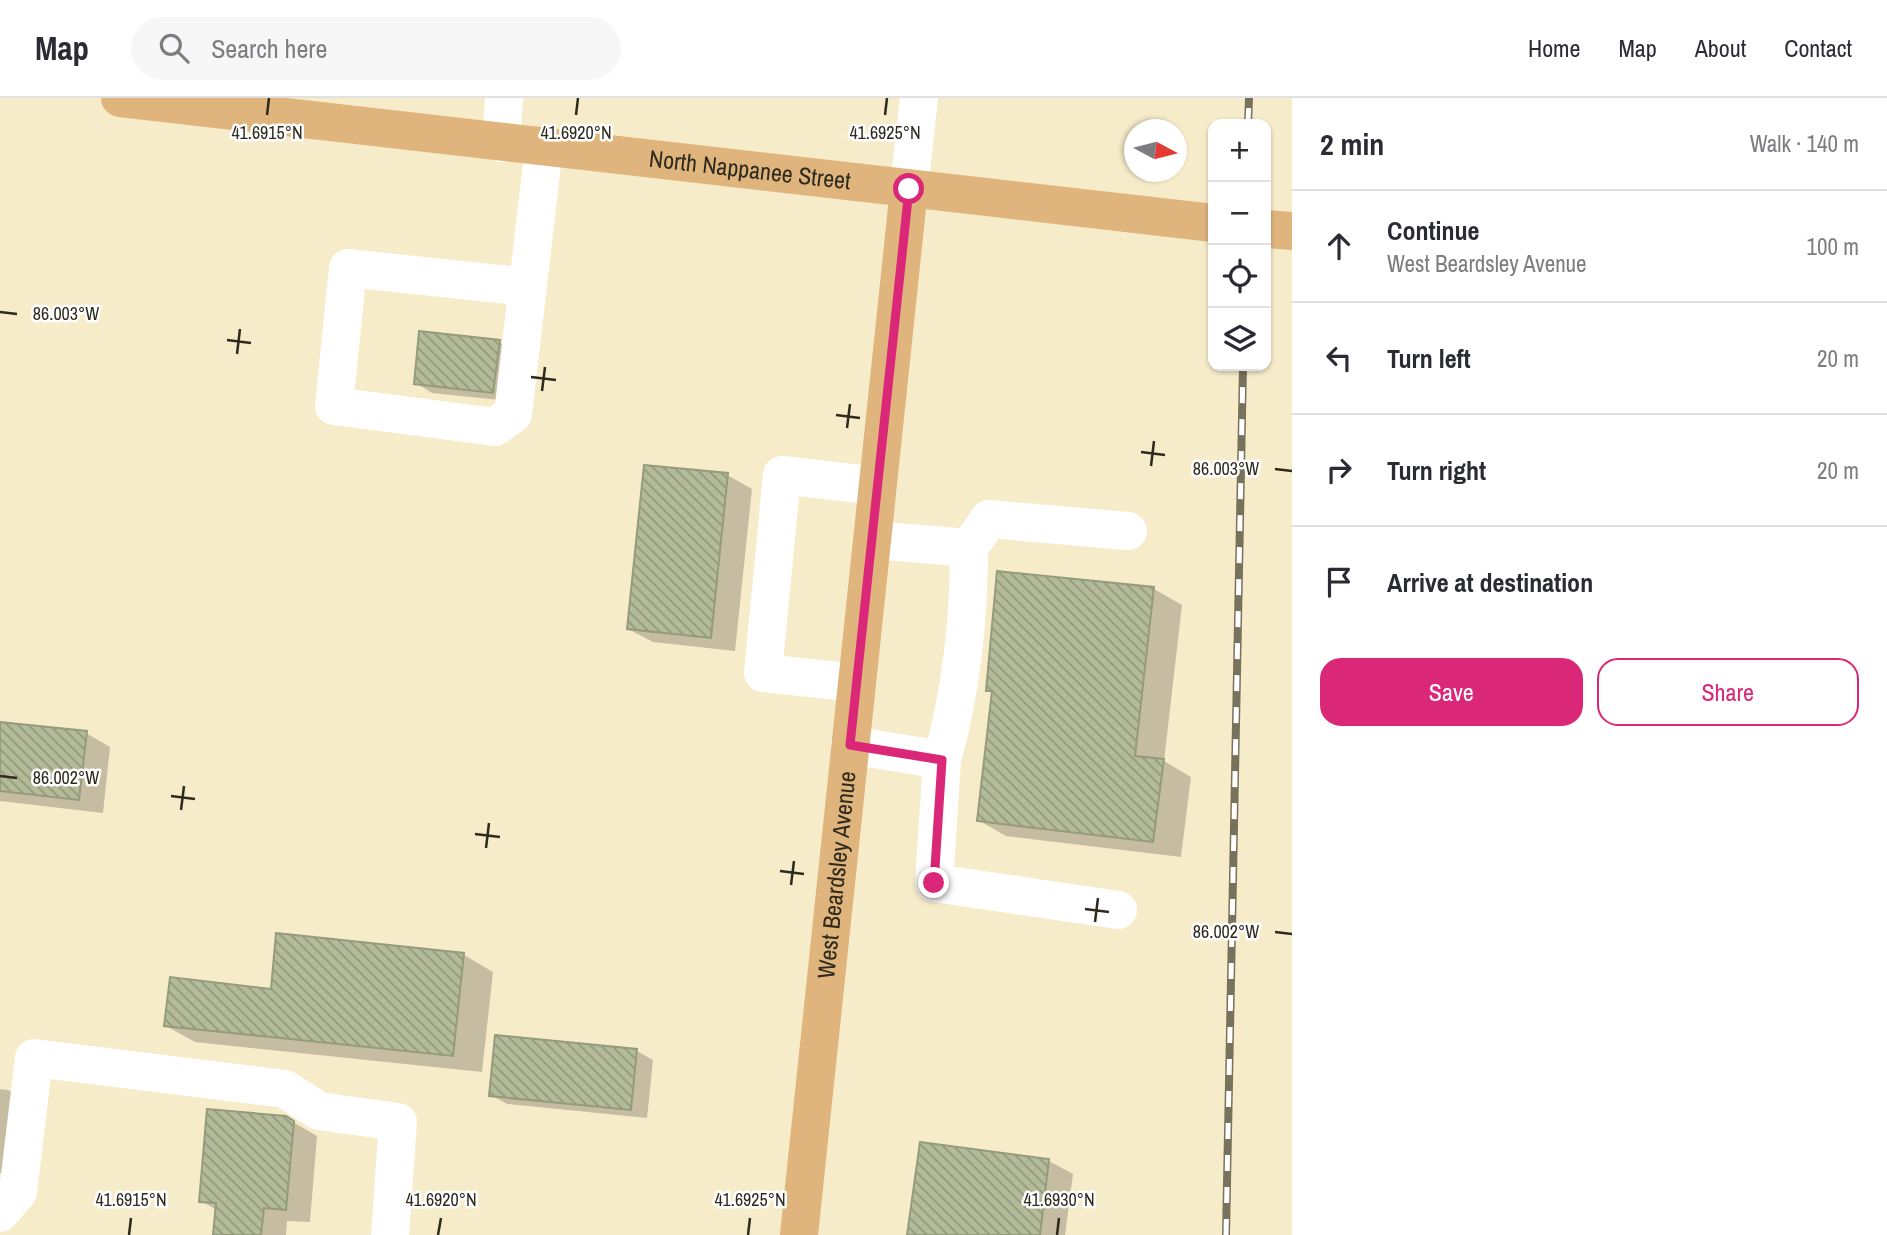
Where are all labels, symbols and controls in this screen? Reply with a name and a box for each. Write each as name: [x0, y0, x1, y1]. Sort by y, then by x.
search box: [131, 17, 621, 80]
text: Map: [35, 26, 89, 70]
icon: search: [155, 29, 193, 67]
text: Search here: [211, 31, 327, 66]
text: Home: [1528, 32, 1580, 64]
text: Map: [1618, 32, 1657, 64]
text: About: [1695, 32, 1746, 64]
text: Contact: [1784, 32, 1852, 64]
north arrow: [1124, 119, 1187, 182]
map controls: [1208, 119, 1271, 371]
button: +: [1208, 119, 1271, 182]
text: 41.6915°N: [231, 120, 303, 145]
text: 41.6920°N: [540, 120, 612, 145]
text: 41.6925°N: [849, 120, 921, 145]
text: 2 min: [1320, 124, 1384, 164]
text: Walk · 140 m: [1750, 128, 1859, 159]
street label: North Nappanee Street: [648, 142, 853, 197]
route start: [893, 173, 924, 204]
button: −: [1208, 182, 1271, 245]
text: Continue: [1387, 213, 1479, 248]
icon: ahead: [1320, 227, 1358, 265]
text: 100 m: [1807, 231, 1859, 262]
button: locate: [1208, 245, 1271, 308]
text: West Beardsley Avenue: [1387, 248, 1587, 279]
text: 86.003°W: [33, 301, 99, 326]
button: layers: [1208, 308, 1271, 371]
icon: left: [1320, 339, 1358, 377]
text: Turn left: [1387, 341, 1471, 376]
text: 20 m: [1817, 343, 1859, 374]
icon: right: [1320, 451, 1358, 489]
text: Turn right: [1387, 453, 1486, 488]
text: 20 m: [1817, 455, 1859, 486]
text: 86.003°W: [1193, 456, 1259, 481]
icon: arrive: [1320, 563, 1358, 601]
text: Arrive at destination: [1387, 565, 1593, 600]
button: Save: [1320, 658, 1583, 726]
button: Share: [1597, 658, 1859, 726]
text: 86.002°W: [33, 765, 99, 790]
street label: West Beardsley Avenue: [809, 770, 863, 980]
route end: [918, 867, 949, 898]
text: 86.002°W: [1193, 919, 1259, 944]
text: 41.6915°N: [95, 1187, 167, 1212]
text: 41.6920°N: [405, 1187, 477, 1212]
text: 41.6925°N: [714, 1187, 786, 1212]
text: 41.6930°N: [1023, 1187, 1095, 1212]

